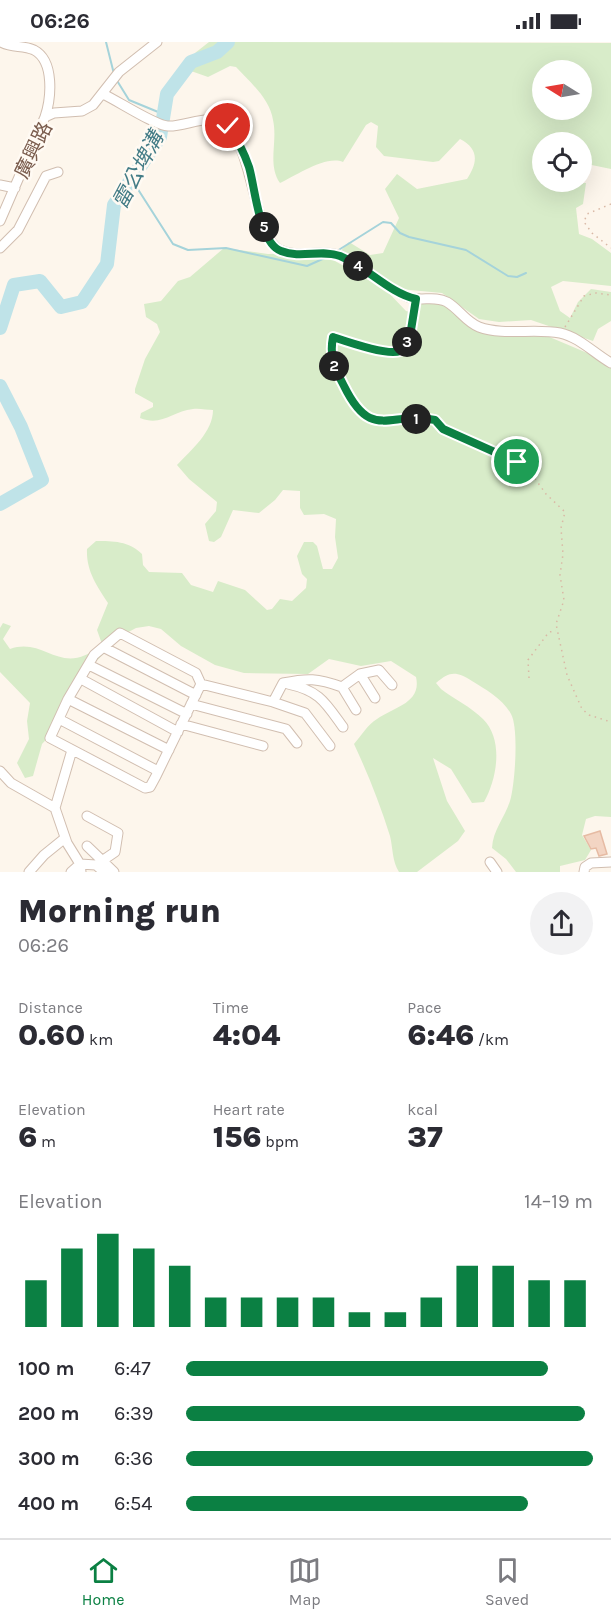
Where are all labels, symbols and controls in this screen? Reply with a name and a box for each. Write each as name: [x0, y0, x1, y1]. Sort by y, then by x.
text: 06:26: [30, 8, 90, 34]
north arrow: [532, 60, 592, 120]
map controls: [532, 60, 592, 192]
pin: [202, 100, 253, 151]
icon: check: [211, 109, 244, 142]
street label: 廣興路: [10, 118, 57, 182]
water label: 雷公埤溝: [108, 125, 170, 213]
button: locate: [532, 132, 592, 192]
pin: 5: [249, 212, 279, 242]
text: 5: [259, 217, 269, 236]
pin: 4: [343, 251, 373, 281]
text: 4: [353, 256, 363, 275]
pin: 3: [392, 327, 422, 357]
text: 3: [402, 332, 412, 351]
pin: 2: [319, 351, 349, 381]
text: 2: [329, 356, 339, 375]
pin: 1: [401, 404, 431, 434]
text: 1: [413, 409, 419, 428]
pin: [491, 436, 542, 487]
icon: arrive: [500, 445, 533, 478]
text: Morning run: [18, 892, 221, 930]
button: share: [530, 892, 593, 955]
text: 06:26: [18, 934, 69, 957]
text: Distance: [18, 998, 83, 1017]
text: Time: [213, 998, 249, 1017]
text: Pace: [407, 998, 441, 1017]
text: 0.60: [18, 1017, 85, 1053]
text: 4:04: [213, 1017, 280, 1053]
text: 6:46: [407, 1017, 474, 1053]
text: km: [85, 1030, 113, 1049]
text: /km: [474, 1030, 509, 1049]
text: Elevation: [18, 1100, 86, 1119]
text: Heart rate: [213, 1100, 285, 1119]
text: kcal: [407, 1100, 438, 1119]
text: 6: [18, 1119, 37, 1155]
text: 156: [213, 1119, 261, 1155]
text: 37: [407, 1119, 443, 1155]
text: m: [37, 1132, 56, 1151]
text: bpm: [261, 1132, 299, 1151]
text: Elevation: [18, 1190, 103, 1213]
text: 14–19 m: [524, 1190, 593, 1213]
text: 100 m: [18, 1357, 74, 1380]
text: 6:47: [114, 1357, 151, 1380]
text: 200 m: [18, 1402, 79, 1425]
text: 6:39: [114, 1402, 153, 1425]
text: 300 m: [18, 1447, 80, 1470]
text: 6:36: [114, 1447, 153, 1470]
text: 400 m: [18, 1492, 79, 1515]
text: 6:54: [114, 1492, 153, 1515]
tab: Home: [82, 1554, 124, 1609]
tab: Map: [288, 1554, 321, 1609]
tab: Saved: [485, 1554, 529, 1609]

